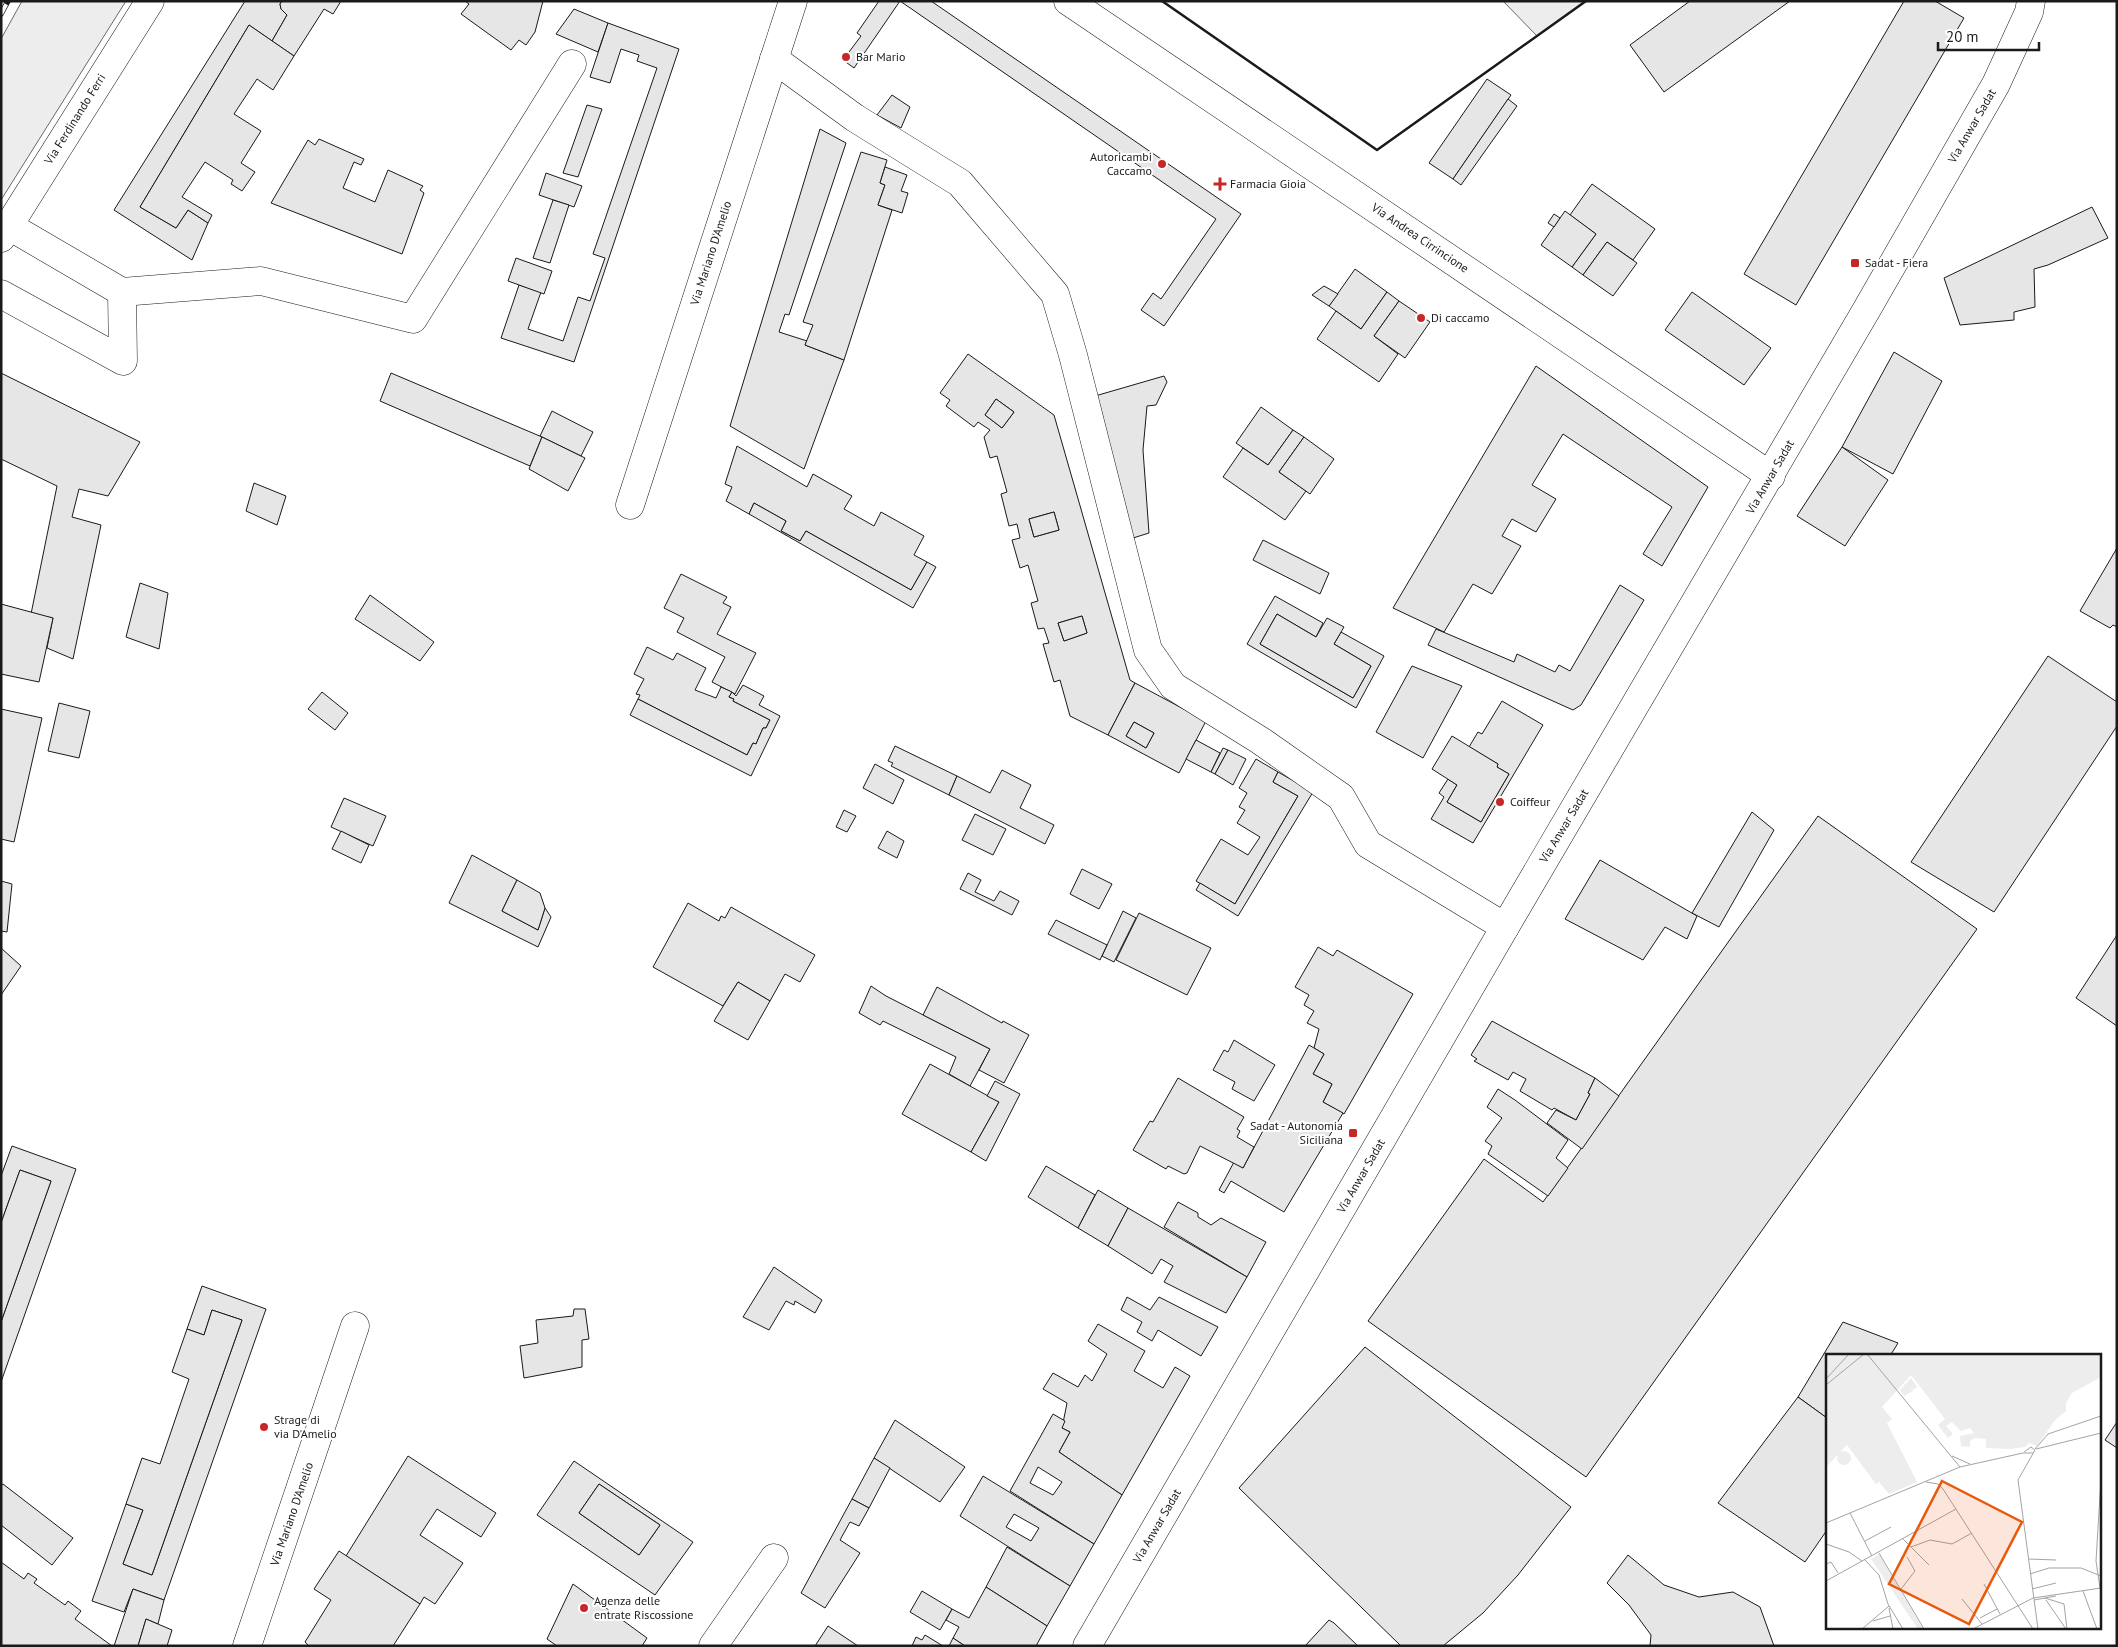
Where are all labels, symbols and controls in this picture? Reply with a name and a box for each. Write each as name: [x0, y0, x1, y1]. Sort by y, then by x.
scale bar: [1938, 20, 2039, 52]
text: 20 m: [1946, 27, 1979, 46]
place label: Bar Mario: [856, 49, 905, 64]
marker: Bar Mario: [840, 51, 852, 63]
street label: Via Ferdinando Ferri: [40, 71, 109, 168]
street label: Via Anwar Sadat: [1944, 86, 1999, 166]
place label: Autoricambi Caccamo: [1090, 149, 1152, 178]
marker: Autoricambi Caccamo: [1156, 158, 1168, 170]
place label: Farmacia Gioia: [1230, 176, 1306, 191]
marker: Farmacia Gioia: [1214, 178, 1226, 190]
street label: Via Mariano D'Amelio: [686, 199, 734, 308]
street label: Via Andrea Cirrincione: [1368, 199, 1472, 276]
place label: Sadat - Fiera: [1865, 255, 1928, 270]
marker: Sadat - Fiera: [1849, 257, 1861, 269]
place label: Di caccamo: [1431, 310, 1489, 325]
marker: Di caccamo: [1415, 312, 1427, 324]
street label: Via Anwar Sadat: [1742, 437, 1797, 517]
street label: Via Anwar Sadat: [1535, 786, 1591, 866]
place label: Coiffeur: [1510, 794, 1550, 809]
marker: Coiffeur: [1494, 796, 1506, 808]
place label: Sadat - Autonomia Siciliana: [1250, 1118, 1343, 1147]
marker: Sadat - Autonomia Siciliana: [1347, 1127, 1359, 1139]
street label: Via Anwar Sadat: [1333, 1136, 1388, 1216]
inset map: [1826, 1354, 2100, 1630]
place label: Strage di via D'Amelio: [274, 1412, 337, 1441]
marker: Strage di via D'Amelio: [258, 1421, 270, 1433]
street label: Via Mariano D'Amelio: [266, 1460, 316, 1569]
street label: Via Anwar Sadat: [1129, 1486, 1184, 1566]
place label: Agenza delle entrate Riscossione: [594, 1593, 693, 1622]
marker: Agenza delle entrate Riscossione: [578, 1602, 590, 1614]

